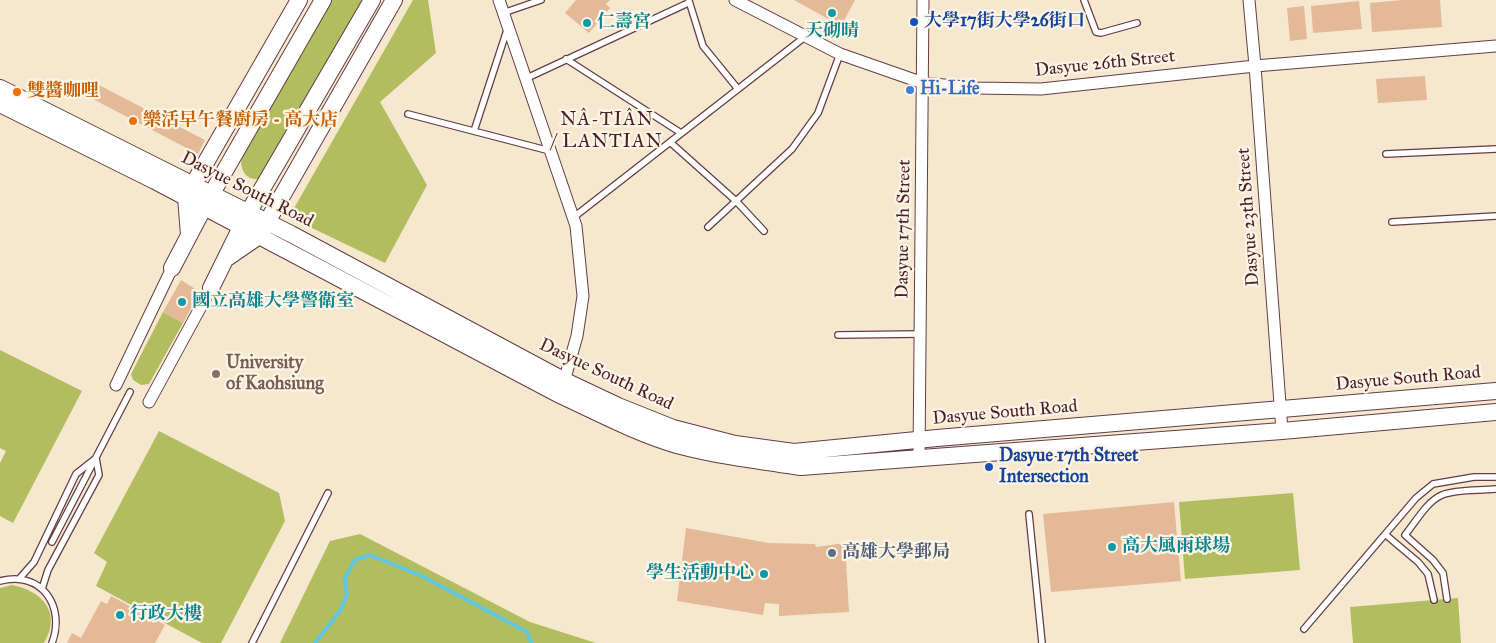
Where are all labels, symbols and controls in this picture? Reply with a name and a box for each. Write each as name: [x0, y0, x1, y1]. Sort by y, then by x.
marker: 天砌晴: [826, 7, 838, 19]
place label: 大學17街大學26街口: [924, 11, 1085, 33]
place label: 仁壽宮: [597, 12, 651, 34]
marker: 大學17街大學26街口: [908, 16, 920, 28]
marker: 仁壽宮: [581, 17, 593, 29]
place label: 天砌晴: [805, 21, 859, 43]
street label: Dasyue 26th Street: [1034, 46, 1176, 82]
place label: Hi-Life: [920, 79, 980, 101]
place label: 雙醬咖哩: [27, 81, 99, 103]
marker: Hi-Life: [904, 84, 916, 96]
marker: 雙醬咖哩: [11, 86, 23, 98]
district label: NÂ-TIÂN / LANTIAN: [550, 109, 664, 153]
place label: 樂活早午餐廚房 - 高大店: [143, 110, 338, 132]
marker: 樂活早午餐廚房 - 高大店: [127, 115, 139, 127]
street label: Dasyue South Road: [177, 147, 317, 233]
street label: Dasyue 23th Street: [1233, 147, 1265, 287]
street label: Dasyue 17th Street: [892, 159, 916, 299]
place label: 國立高雄大學警衛室: [192, 291, 354, 313]
marker: 國立高雄大學警衛室: [176, 296, 188, 308]
street label: Dasyue South Road: [535, 334, 677, 416]
place label: University of Kaohsiung: [226, 353, 324, 396]
street label: Dasyue South Road: [1335, 362, 1481, 396]
marker: University of Kaohsiung: [210, 368, 222, 380]
street label: Dasyue South Road: [932, 396, 1078, 430]
place label: Dasyue 17th Street Intersection: [999, 446, 1138, 488]
marker: Dasyue 17th Street Intersection: [983, 461, 995, 473]
place label: 高大風雨球場: [1122, 536, 1230, 558]
marker: 高大風雨球場: [1106, 541, 1118, 553]
place label: 高雄大學郵局: [842, 542, 950, 564]
marker: 高雄大學郵局: [826, 547, 838, 559]
place label: 學生活動中心: [646, 563, 754, 585]
marker: 學生活動中心: [758, 568, 770, 580]
place label: 行政大樓: [130, 604, 202, 626]
marker: 行政大樓: [114, 609, 126, 621]

